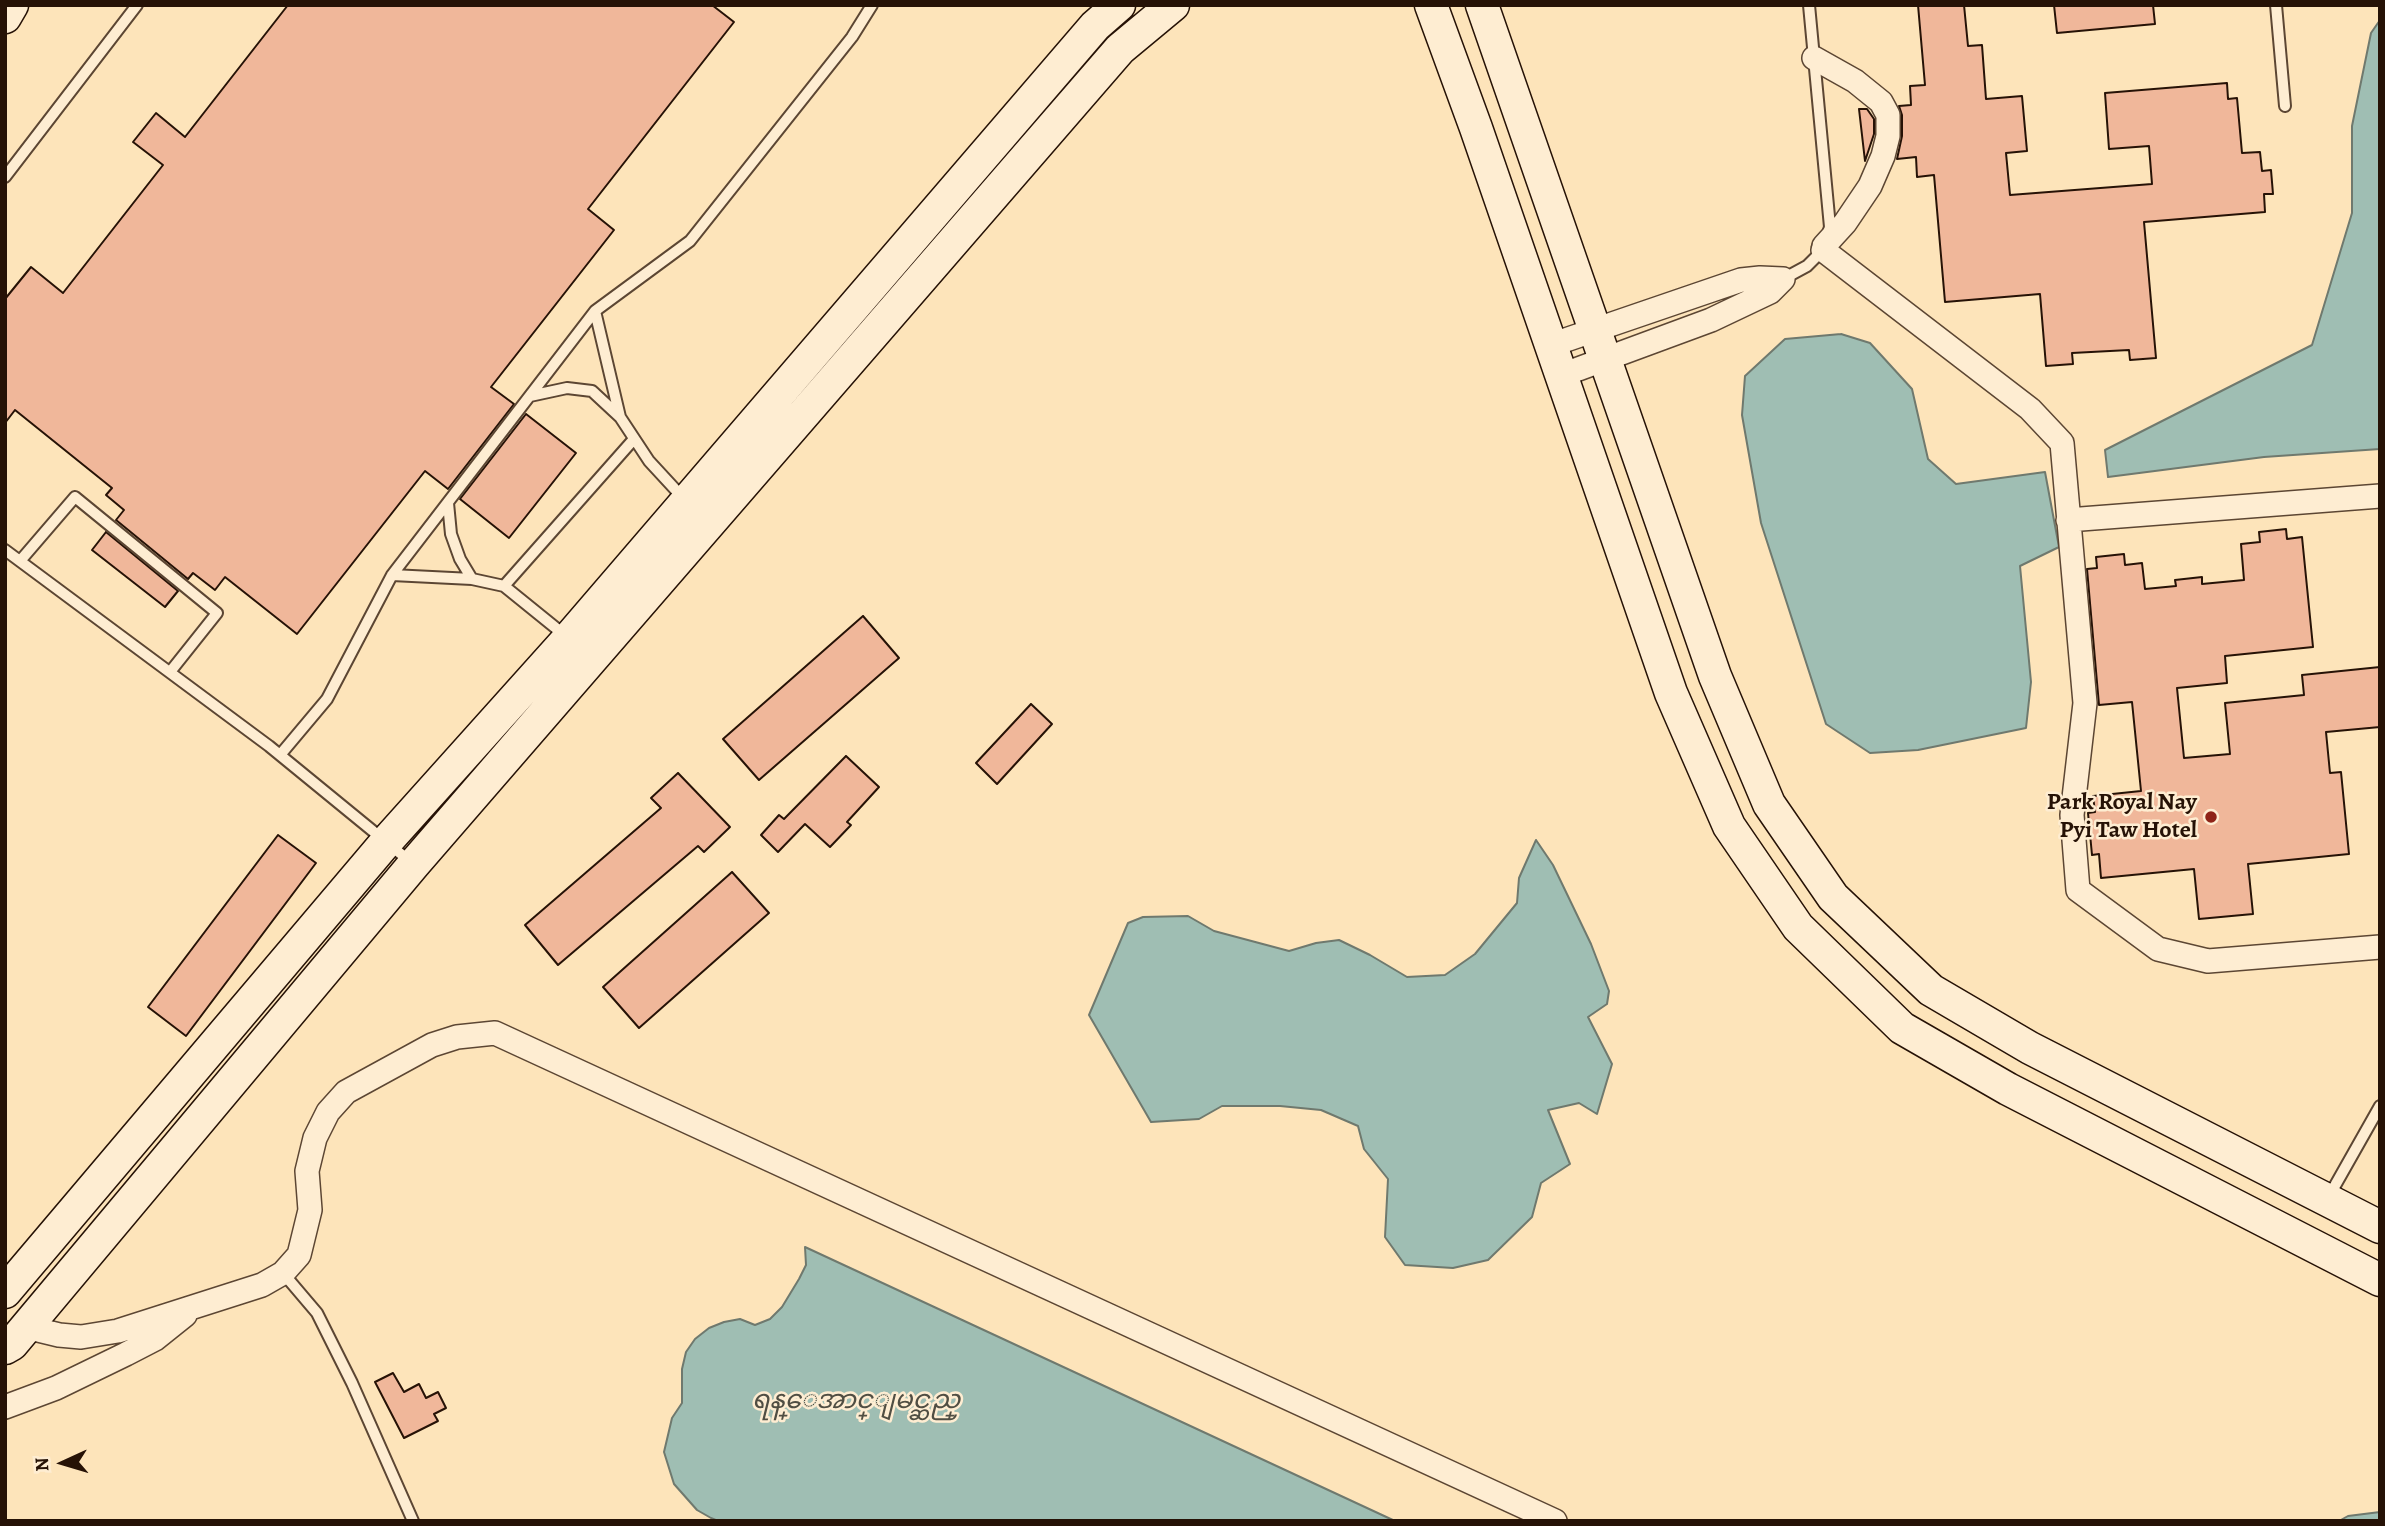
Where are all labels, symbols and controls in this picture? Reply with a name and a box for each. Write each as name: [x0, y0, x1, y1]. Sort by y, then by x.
place label: Park Royal Nay Pyi Taw Hotel: [2047, 789, 2197, 845]
marker: Park Royal Nay Pyi Taw Hotel: [2203, 809, 2219, 825]
water label: ရန္ေအာင္ျမင္ဆည္: [752, 1386, 960, 1418]
north arrow: [28, 1428, 98, 1498]
text: N: [29, 1457, 56, 1472]

